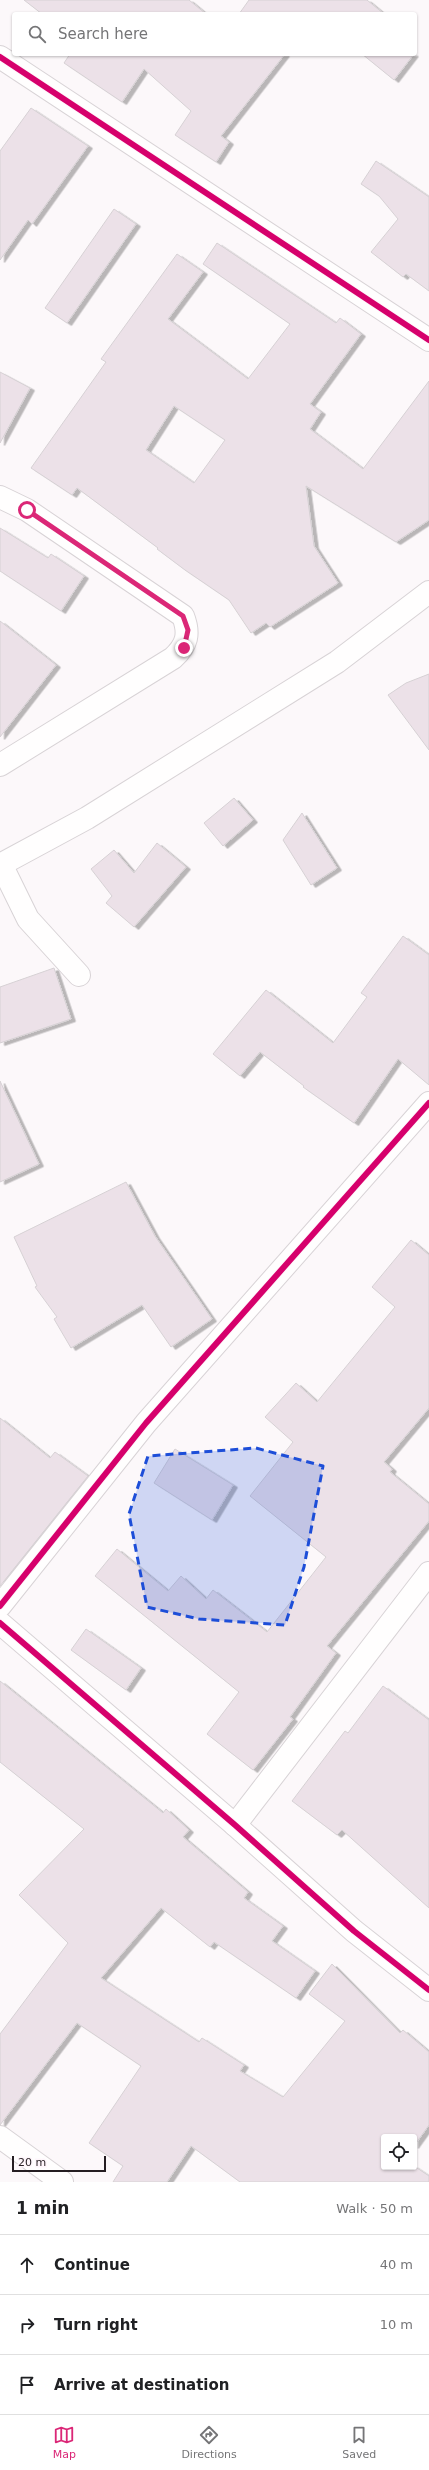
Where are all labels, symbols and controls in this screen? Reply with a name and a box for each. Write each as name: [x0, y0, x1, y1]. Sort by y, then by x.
search box: [12, 12, 417, 56]
icon: search: [26, 23, 48, 45]
text: Search here: [58, 25, 148, 43]
route start: [18, 501, 36, 519]
route end: [175, 639, 193, 657]
map controls: [381, 2134, 417, 2170]
button: locate: [381, 2134, 417, 2170]
scale bar: [12, 2154, 106, 2173]
text: 20 m: [18, 2156, 46, 2169]
text: 1 min: [16, 2198, 69, 2218]
text: Walk · 50 m: [336, 2201, 413, 2216]
icon: ahead: [16, 2254, 38, 2276]
text: Continue: [54, 2256, 130, 2274]
text: 40 m: [380, 2257, 413, 2272]
icon: right: [16, 2314, 38, 2336]
text: Turn right: [54, 2316, 138, 2334]
text: 10 m: [380, 2317, 413, 2332]
icon: arrive: [16, 2374, 38, 2396]
text: Arrive at destination: [54, 2376, 229, 2394]
tab: Map: [53, 2424, 76, 2461]
tab: Directions: [181, 2424, 237, 2461]
tab: Saved: [342, 2424, 376, 2461]

